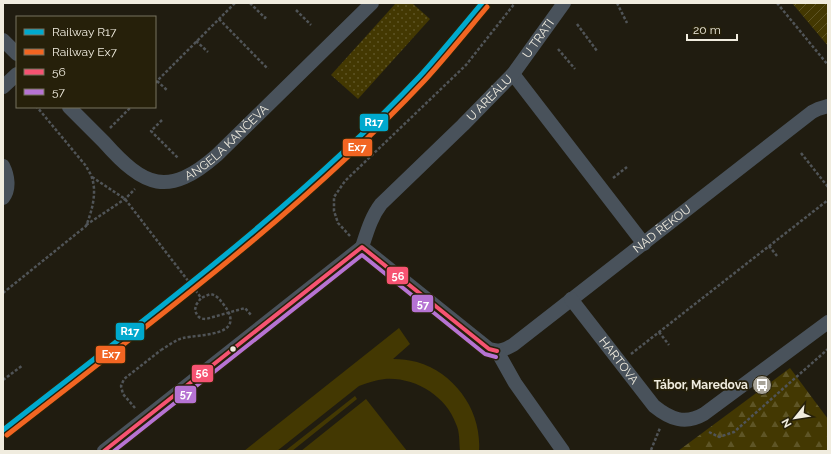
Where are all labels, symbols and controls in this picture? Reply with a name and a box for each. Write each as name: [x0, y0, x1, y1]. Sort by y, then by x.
legend: [16, 16, 156, 108]
scale bar: [687, 16, 737, 42]
street label: U TRATI: [520, 17, 557, 61]
text: 20 m: [693, 23, 721, 37]
text: Railway R17: [52, 25, 117, 39]
text: Railway Ex7: [52, 45, 118, 59]
text: 56: [52, 65, 66, 79]
street label: U AREÁLU: [464, 72, 515, 124]
text: 57: [52, 85, 66, 99]
street label: ANGELA KANČEVA: [182, 102, 271, 183]
line badge: R17: [359, 113, 389, 132]
text: R17: [365, 116, 384, 129]
line badge: Ex7: [342, 138, 373, 157]
text: Ex7: [348, 141, 367, 154]
street label: NAD ŘEKOU: [630, 202, 694, 256]
line badge: 56: [386, 266, 409, 285]
text: 56: [392, 270, 405, 283]
line badge: 57: [411, 294, 434, 313]
text: 57: [417, 298, 430, 311]
line badge: R17: [115, 322, 145, 341]
text: R17: [121, 325, 140, 338]
street label: HARTOVA: [596, 334, 642, 387]
unlabelled marker: [228, 344, 238, 354]
line badge: Ex7: [95, 345, 126, 364]
text: Ex7: [102, 348, 121, 361]
line badge: 56: [191, 364, 214, 383]
text: 56: [196, 367, 209, 380]
bus stop icon: Tábor, Maredova: [751, 374, 773, 396]
place label: Tábor, Maredova: [654, 378, 748, 392]
line badge: 57: [174, 385, 197, 404]
text: 57: [180, 388, 193, 401]
north arrow: [775, 398, 815, 438]
text: N: [779, 416, 795, 430]

